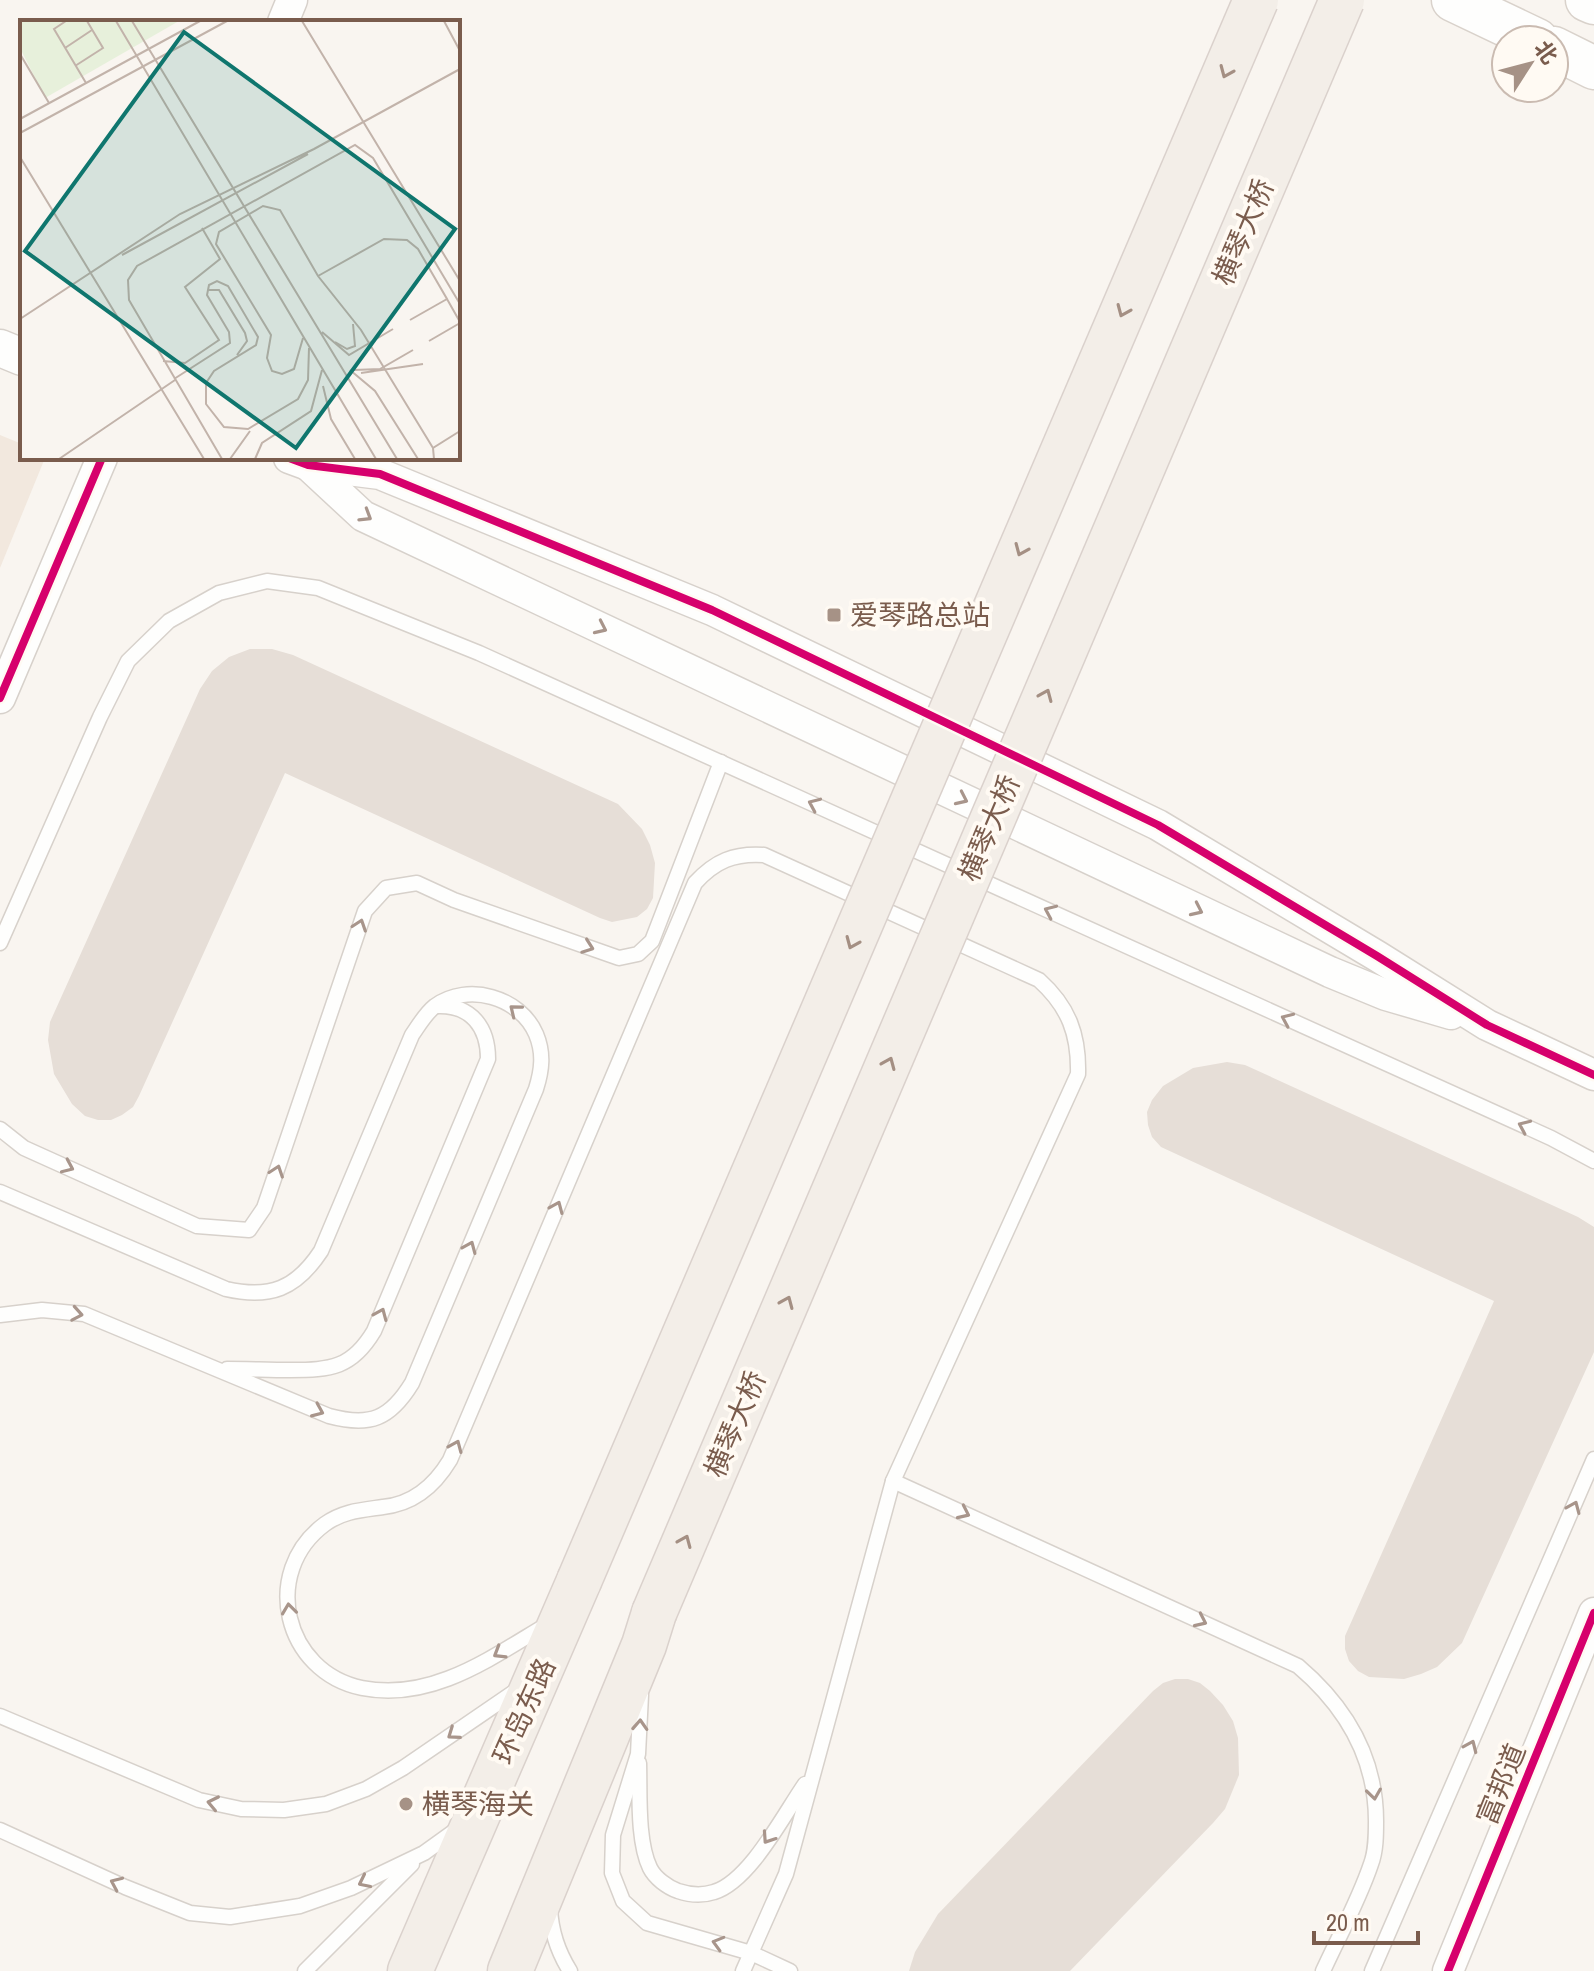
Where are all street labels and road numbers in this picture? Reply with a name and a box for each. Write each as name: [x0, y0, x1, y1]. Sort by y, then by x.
street label: 横琴大桥: [1204, 173, 1282, 291]
street label: 横琴大桥: [950, 769, 1028, 887]
street label: 横琴大桥: [696, 1365, 774, 1483]
street label: 环岛东路: [484, 1652, 564, 1770]
street label: 富邦道: [1468, 1738, 1534, 1830]

